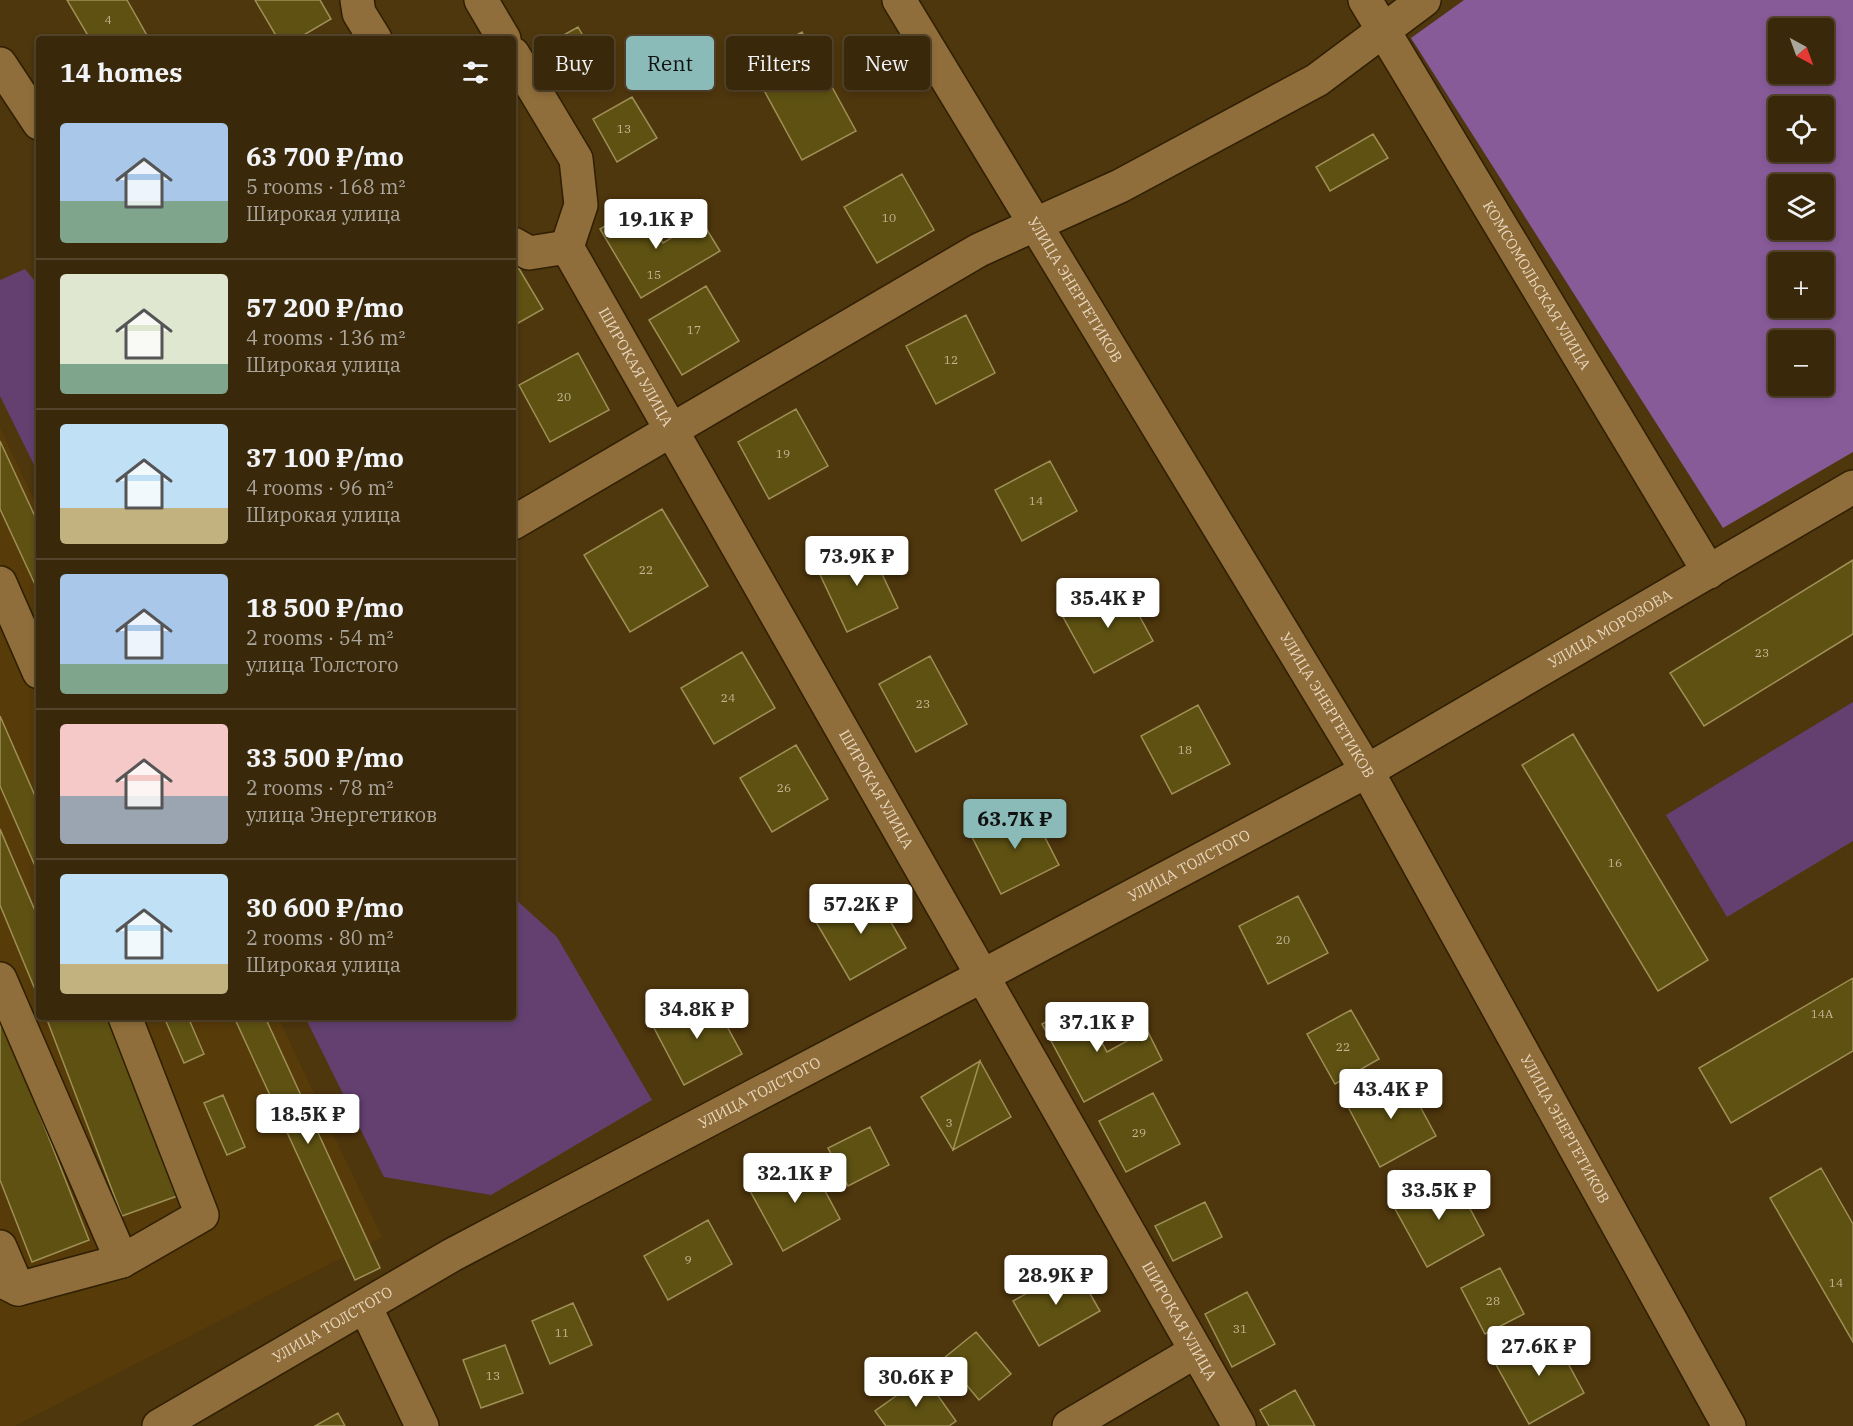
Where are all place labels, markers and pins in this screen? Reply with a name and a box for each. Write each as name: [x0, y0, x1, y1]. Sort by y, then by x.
pin: 19.1K ₽: [601, 199, 711, 250]
pin: 73.9K ₽: [802, 536, 912, 587]
pin: 35.4K ₽: [1053, 578, 1163, 629]
pin: 63.7K ₽: [960, 799, 1070, 850]
pin: 57.2K ₽: [806, 884, 916, 935]
pin: 34.8K ₽: [642, 989, 752, 1040]
pin: 37.1K ₽: [1042, 1002, 1152, 1053]
pin: 43.4K ₽: [1336, 1069, 1446, 1120]
pin: 18.5K ₽: [253, 1094, 363, 1145]
pin: 32.1K ₽: [740, 1153, 850, 1204]
pin: 33.5K ₽: [1384, 1170, 1494, 1221]
pin: 28.9K ₽: [1001, 1255, 1111, 1306]
pin: 27.6K ₽: [1484, 1326, 1594, 1377]
pin: 30.6K ₽: [861, 1357, 971, 1408]

